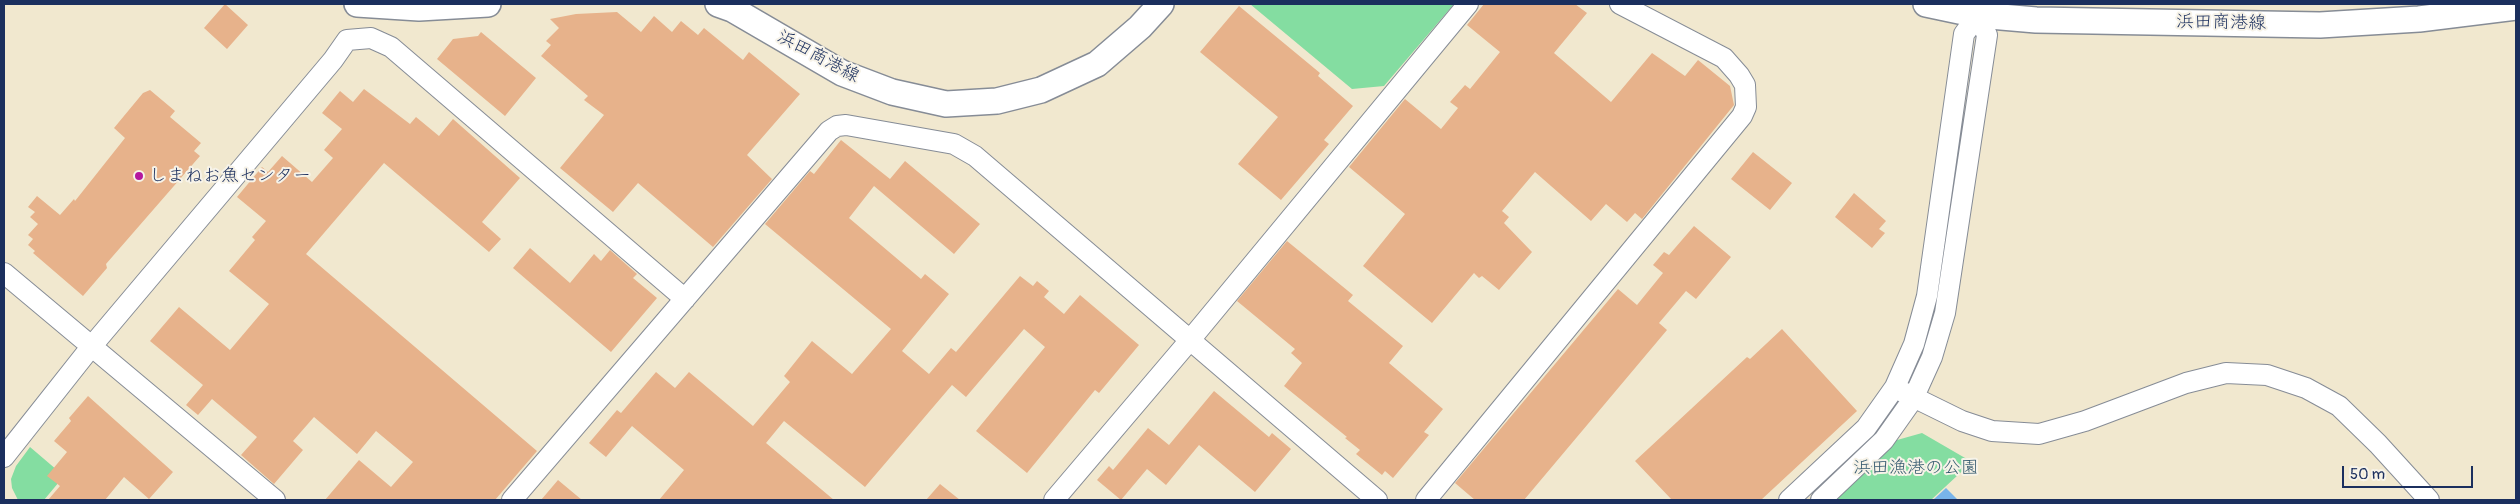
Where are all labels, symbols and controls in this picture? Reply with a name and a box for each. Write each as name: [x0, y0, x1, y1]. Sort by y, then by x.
street label: 浜田商港線: [2176, 11, 2266, 35]
street label: 浜田商港線: [773, 26, 863, 88]
place label: しまねお魚センター: [149, 165, 311, 187]
marker: しまねお魚センター: [133, 170, 145, 182]
scale bar: [2345, 456, 2476, 488]
park label: 浜田漁港の公園: [1853, 457, 1979, 479]
text: 50 m: [2350, 465, 2385, 484]

